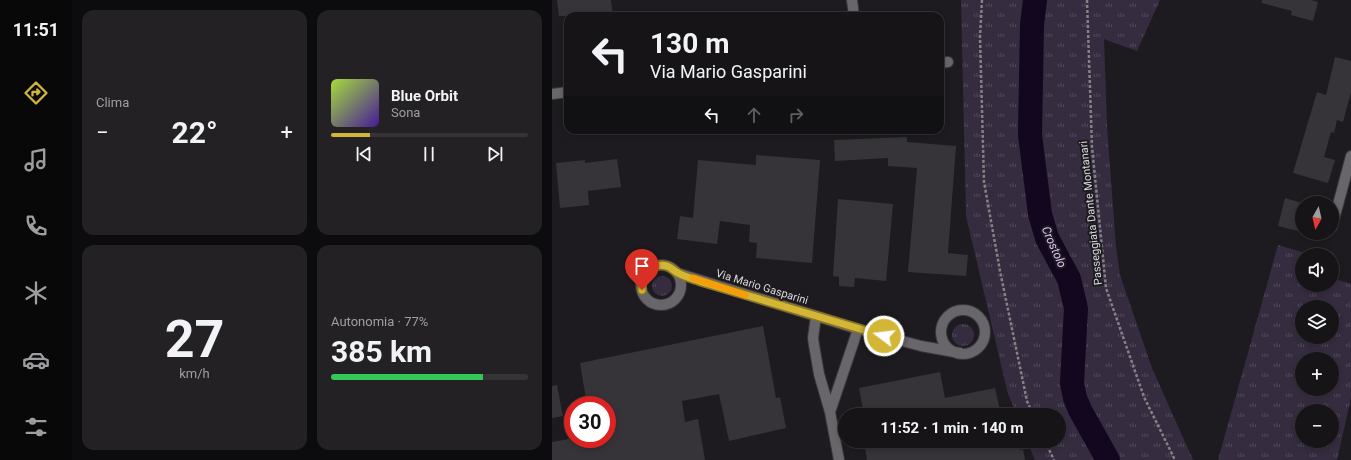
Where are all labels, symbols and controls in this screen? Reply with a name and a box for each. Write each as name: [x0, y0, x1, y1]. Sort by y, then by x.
text: 11:51: [13, 19, 59, 40]
text: 130 m: [650, 27, 729, 60]
icon: left: [584, 28, 636, 80]
text: Via Mario Gasparini: [650, 61, 807, 82]
icon: directions: [22, 79, 50, 107]
text: Blue Orbit: [391, 87, 458, 105]
text: Clima: [96, 95, 129, 110]
icon: left: [701, 104, 723, 126]
icon: ahead: [743, 104, 765, 126]
icon: right: [785, 104, 807, 126]
text: Sona: [391, 105, 420, 120]
text: 22°: [171, 115, 218, 150]
text: −: [96, 120, 109, 145]
text: +: [281, 120, 293, 145]
street label: Passeggiata Dante Montanari: [1077, 140, 1105, 286]
icon: previous: [353, 143, 375, 165]
icon: pause: [418, 143, 440, 165]
icon: next: [484, 143, 506, 165]
icon: music: [22, 146, 50, 174]
north arrow: [1295, 196, 1339, 240]
map controls: [1295, 196, 1339, 448]
icon: phone: [22, 212, 50, 240]
water label: Crostolo: [1039, 224, 1069, 270]
button: sound: [1295, 248, 1339, 292]
pin: [625, 249, 659, 290]
icon: arrive: [631, 255, 653, 277]
street label: Via Mario Gasparini: [714, 267, 810, 307]
icon: climate: [22, 279, 50, 307]
button: layers: [1295, 300, 1339, 344]
text: 27: [165, 309, 224, 370]
text: Autonomia · 77%: [331, 314, 428, 329]
position arrow: [863, 315, 905, 357]
text: 385 km: [331, 334, 432, 369]
icon: car: [22, 346, 50, 374]
button: +: [1295, 352, 1339, 396]
text: km/h: [179, 366, 210, 381]
speed limit sign: 30: [564, 396, 616, 448]
button: −: [1295, 404, 1339, 448]
icon: filters: [22, 413, 50, 441]
text: 11:52 · 1 min · 140 m: [881, 419, 1023, 437]

